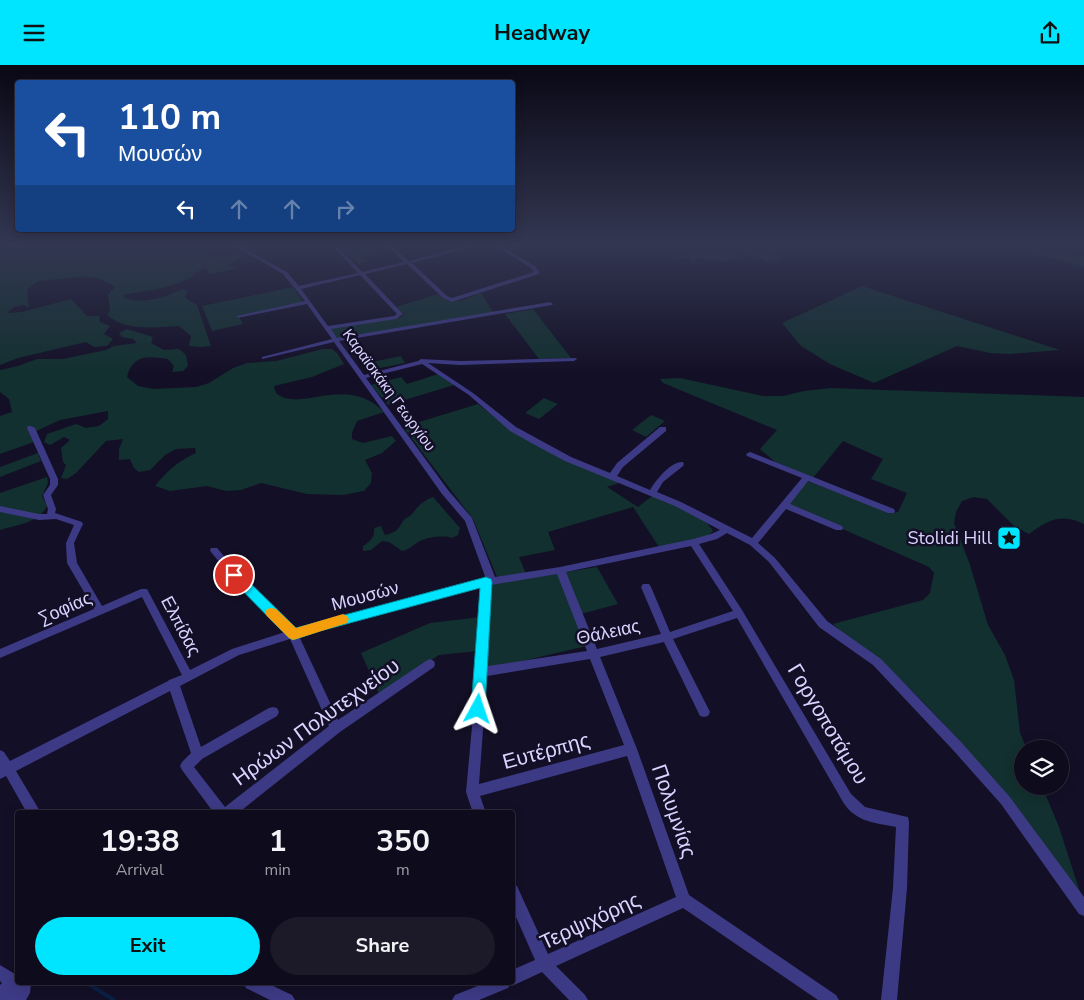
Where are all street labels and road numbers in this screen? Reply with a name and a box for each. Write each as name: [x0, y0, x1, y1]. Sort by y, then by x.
street label: Καραϊσκάκη Γεωργίου: [338, 325, 440, 455]
street label: Μουσών: [329, 575, 401, 617]
street label: Σοφίας: [35, 586, 96, 630]
street label: Ελπίδας: [155, 592, 207, 660]
street label: Θάλειας: [574, 613, 642, 650]
street label: Ηρώων Πολυτεχνείου: [227, 652, 405, 792]
street label: Γοργοποτάμου: [781, 658, 875, 790]
street label: Ευτέρπης: [499, 726, 593, 776]
street label: Πολυμνίας: [645, 761, 703, 861]
street label: Τερψιχόρης: [535, 886, 645, 956]

